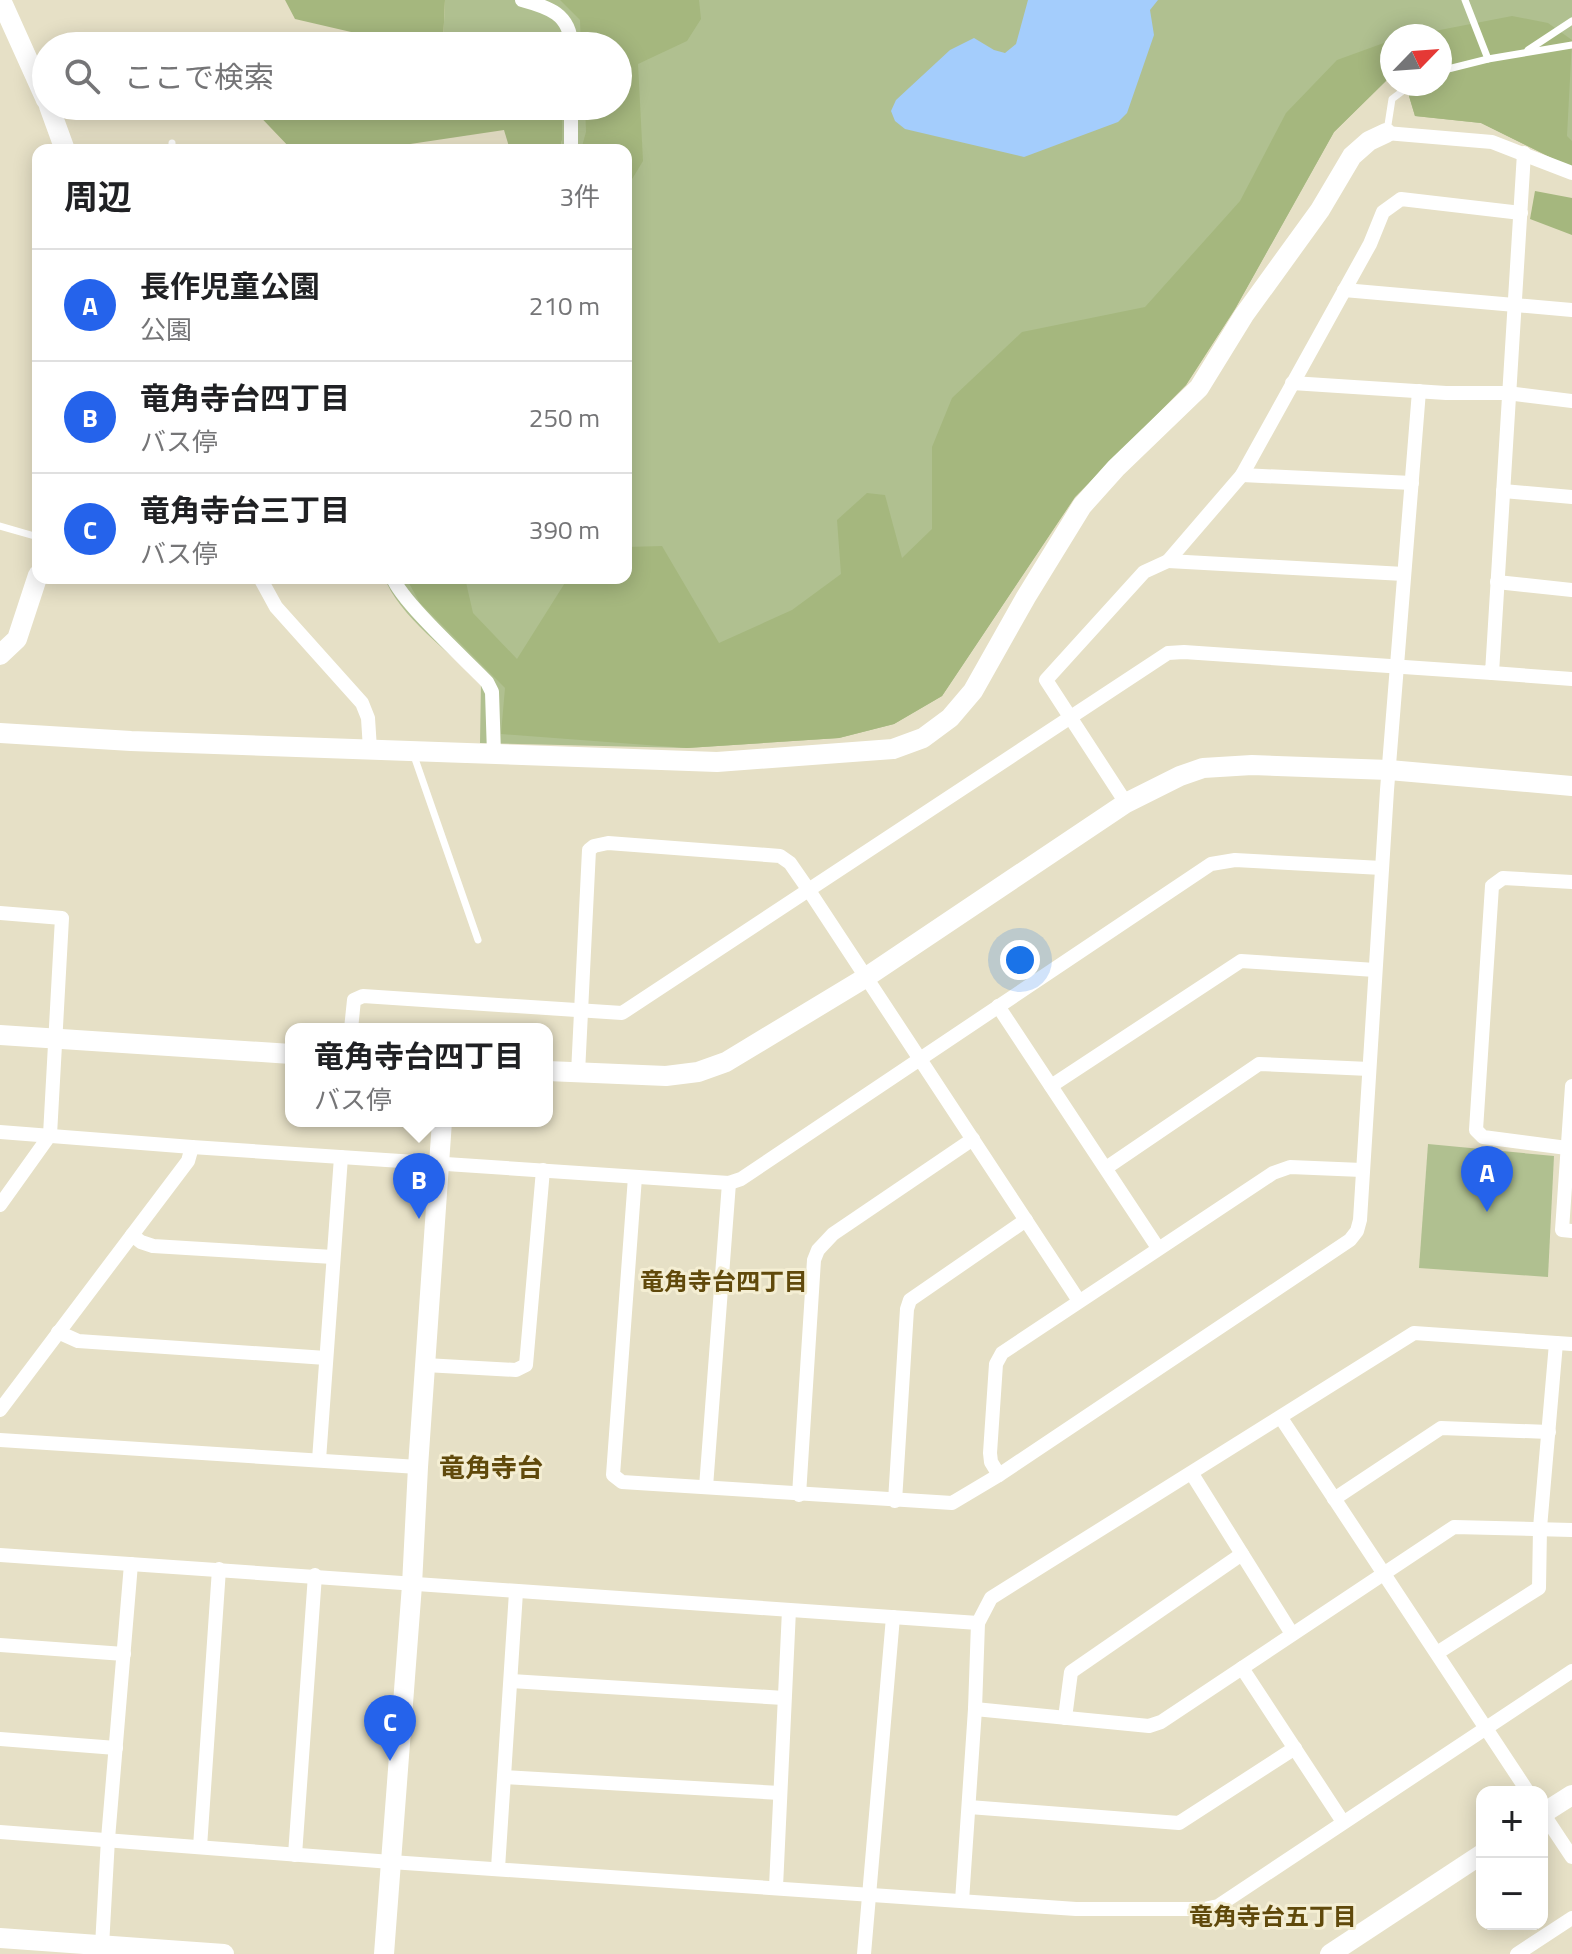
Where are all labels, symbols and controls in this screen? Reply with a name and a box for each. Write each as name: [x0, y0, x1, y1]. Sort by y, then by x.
north arrow: [1380, 24, 1452, 96]
search box: [32, 32, 632, 120]
icon: search: [60, 54, 104, 98]
text: ここで検索: [124, 54, 274, 100]
text: 周辺: [64, 170, 132, 222]
text: 3件: [559, 177, 600, 216]
text: 長作児童公園: [140, 263, 320, 309]
text: A: [82, 286, 98, 325]
text: 210 m: [529, 286, 600, 325]
text: 公園: [140, 310, 192, 349]
text: 竜角寺台四丁目: [140, 375, 350, 421]
text: B: [82, 398, 98, 437]
text: 250 m: [529, 398, 600, 437]
text: バス停: [140, 422, 218, 461]
text: 竜角寺台三丁目: [140, 487, 350, 533]
text: C: [83, 510, 97, 549]
text: 390 m: [529, 510, 600, 549]
text: バス停: [140, 534, 218, 573]
your location: [1000, 940, 1040, 980]
popup: [285, 1023, 553, 1127]
text: 竜角寺台四丁目: [314, 1033, 524, 1079]
text: バス停: [314, 1080, 392, 1119]
pin: A: [1461, 1146, 1513, 1212]
pin: B: [393, 1153, 445, 1219]
district label: 竜角寺台四丁目: [640, 1263, 808, 1299]
district label: 竜角寺台: [439, 1448, 543, 1487]
pin: C: [364, 1695, 416, 1761]
map controls: [1476, 1786, 1548, 1930]
button: +: [1476, 1786, 1548, 1858]
button: −: [1476, 1858, 1548, 1930]
district label: 竜角寺台五丁目: [1189, 1898, 1357, 1934]

